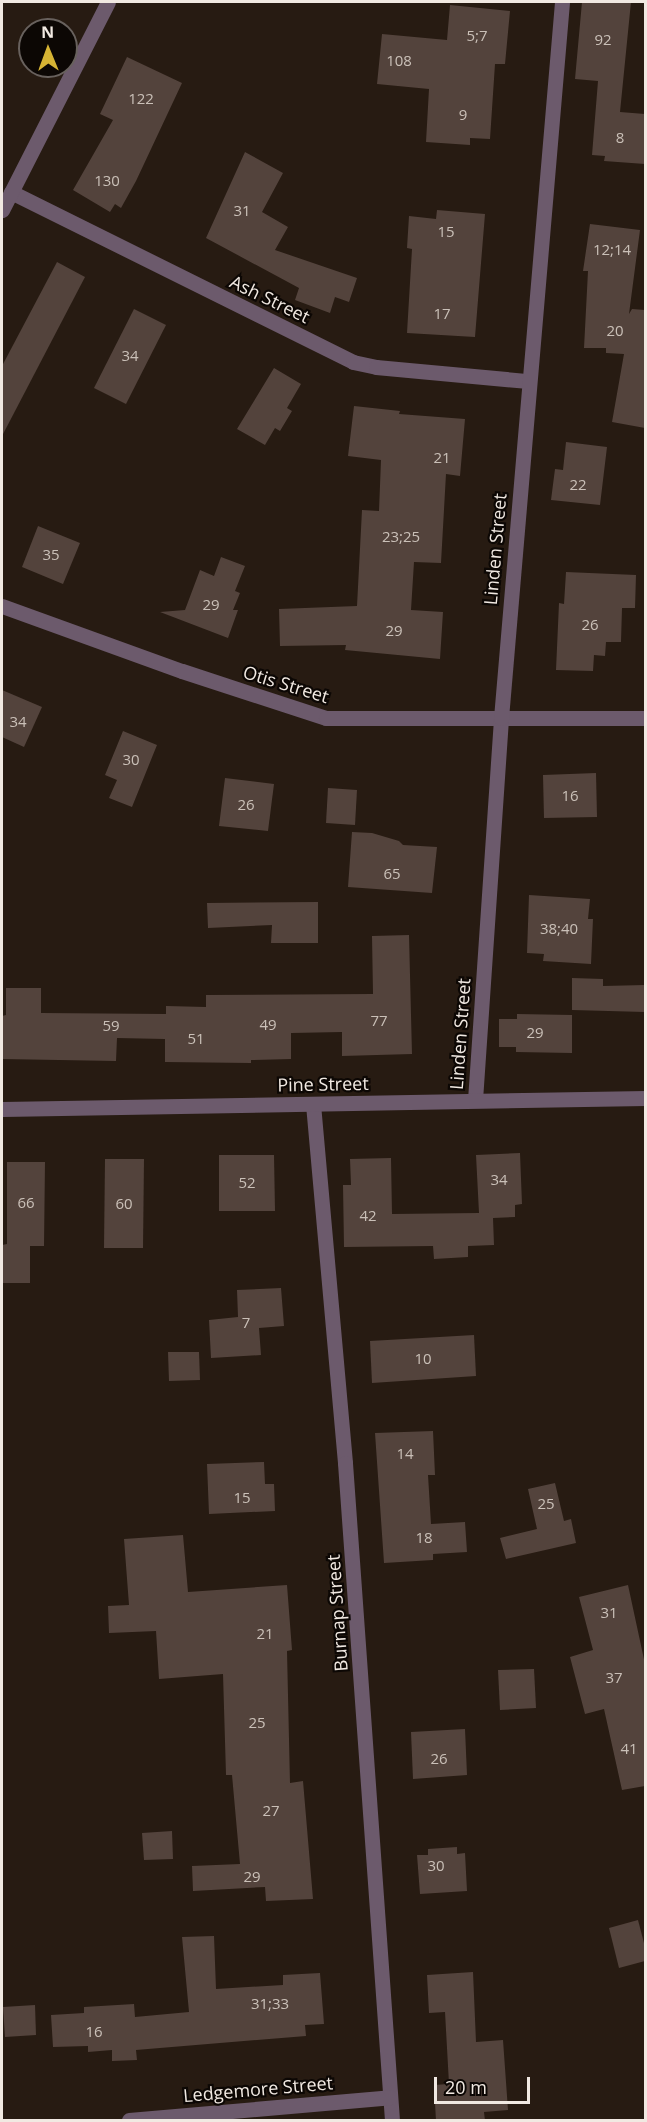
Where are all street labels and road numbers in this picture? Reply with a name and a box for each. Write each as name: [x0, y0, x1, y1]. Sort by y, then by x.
street label: Ash Street: [227, 270, 313, 328]
street label: Linden Street: [479, 492, 511, 606]
street label: Otis Street: [241, 661, 331, 707]
street label: Linden Street: [445, 977, 475, 1091]
street label: Pine Street: [277, 1072, 369, 1096]
street label: Burnap Street: [322, 1554, 352, 1672]
street label: Ledgemore Street: [182, 2072, 334, 2106]

